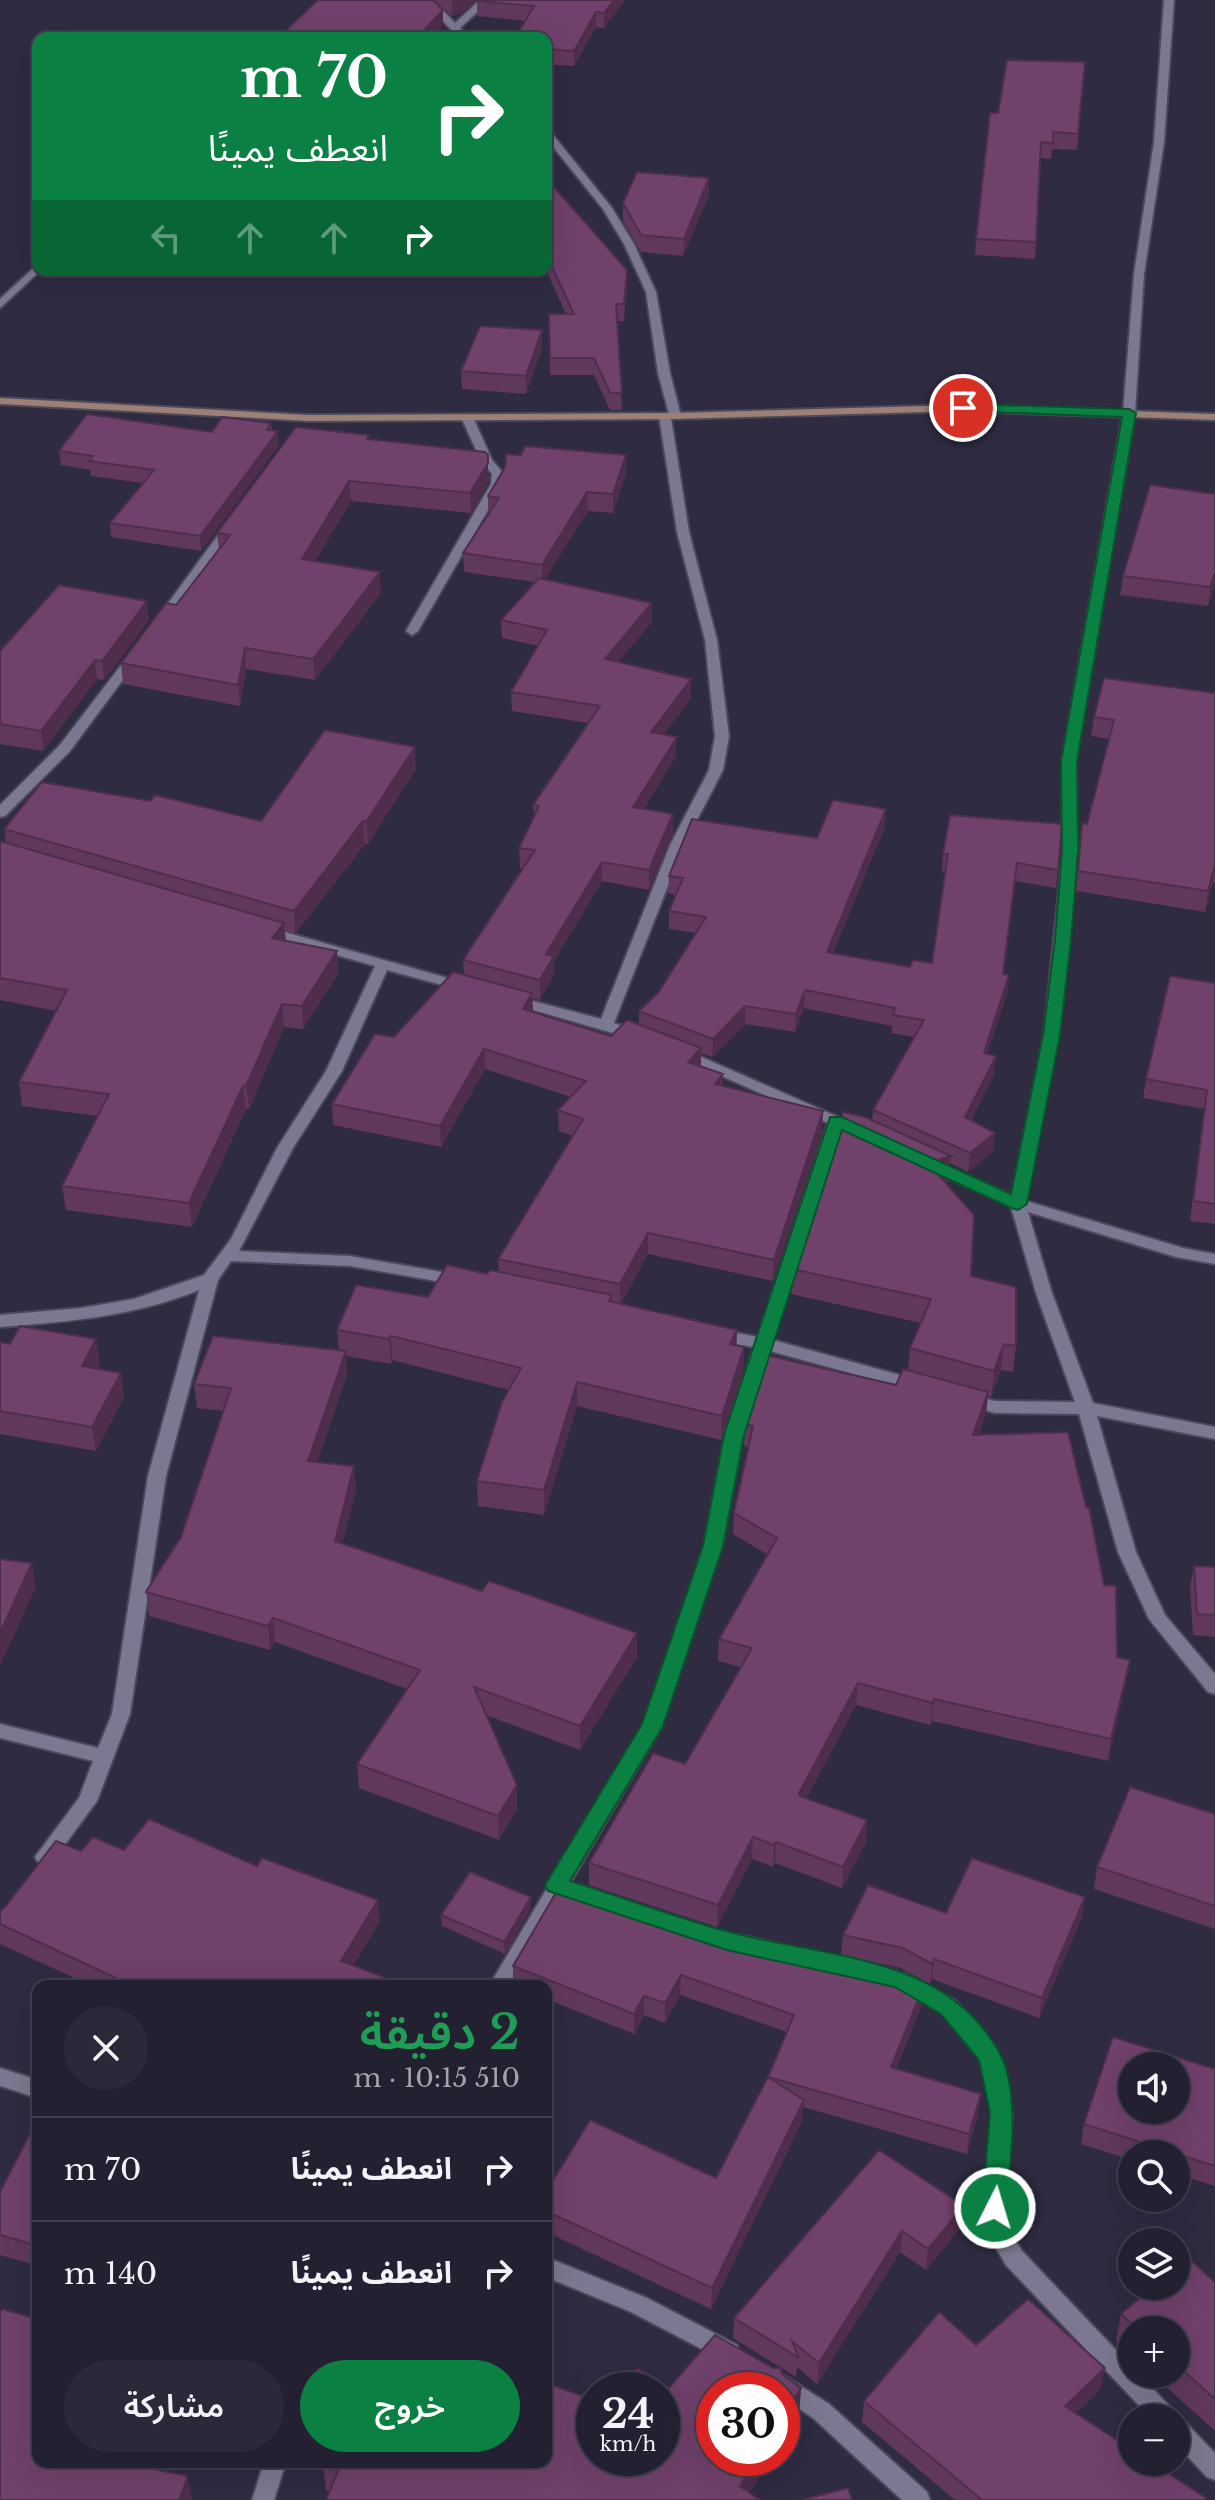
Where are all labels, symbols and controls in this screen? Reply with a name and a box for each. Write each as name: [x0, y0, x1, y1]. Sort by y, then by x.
text: 70 m: [240, 43, 388, 112]
icon: right: [416, 64, 520, 168]
text: انعطف يمينًا: [208, 126, 388, 171]
icon: left: [144, 216, 188, 260]
icon: ahead: [228, 216, 272, 260]
icon: ahead: [312, 216, 356, 260]
icon: right: [396, 216, 440, 260]
pin: [929, 374, 997, 442]
icon: arrive: [941, 386, 985, 430]
text: 2 دقيقة: [360, 2002, 520, 2062]
button: close: [64, 2006, 148, 2090]
map controls: [1118, 2052, 1190, 2476]
button: sound: [1118, 2052, 1190, 2124]
text: 510 m · 10:15: [353, 2062, 520, 2094]
button: search: [1118, 2140, 1190, 2212]
icon: right: [476, 2147, 520, 2191]
text: انعطف يمينًا: [291, 2150, 452, 2187]
text: 70 m: [64, 2151, 141, 2188]
position arrow: [953, 2166, 1037, 2250]
button: layers: [1118, 2228, 1190, 2300]
icon: right: [476, 2251, 520, 2295]
text: انعطف يمينًا: [291, 2254, 452, 2291]
text: 140 m: [64, 2255, 157, 2292]
button: +: [1118, 2316, 1190, 2388]
button: مشاركة: [64, 2360, 284, 2452]
button: خروج: [300, 2360, 520, 2452]
speed limit sign: 30: [696, 2372, 800, 2476]
text: 24: [602, 2389, 654, 2439]
button: −: [1118, 2404, 1190, 2476]
text: km/h: [600, 2432, 656, 2456]

